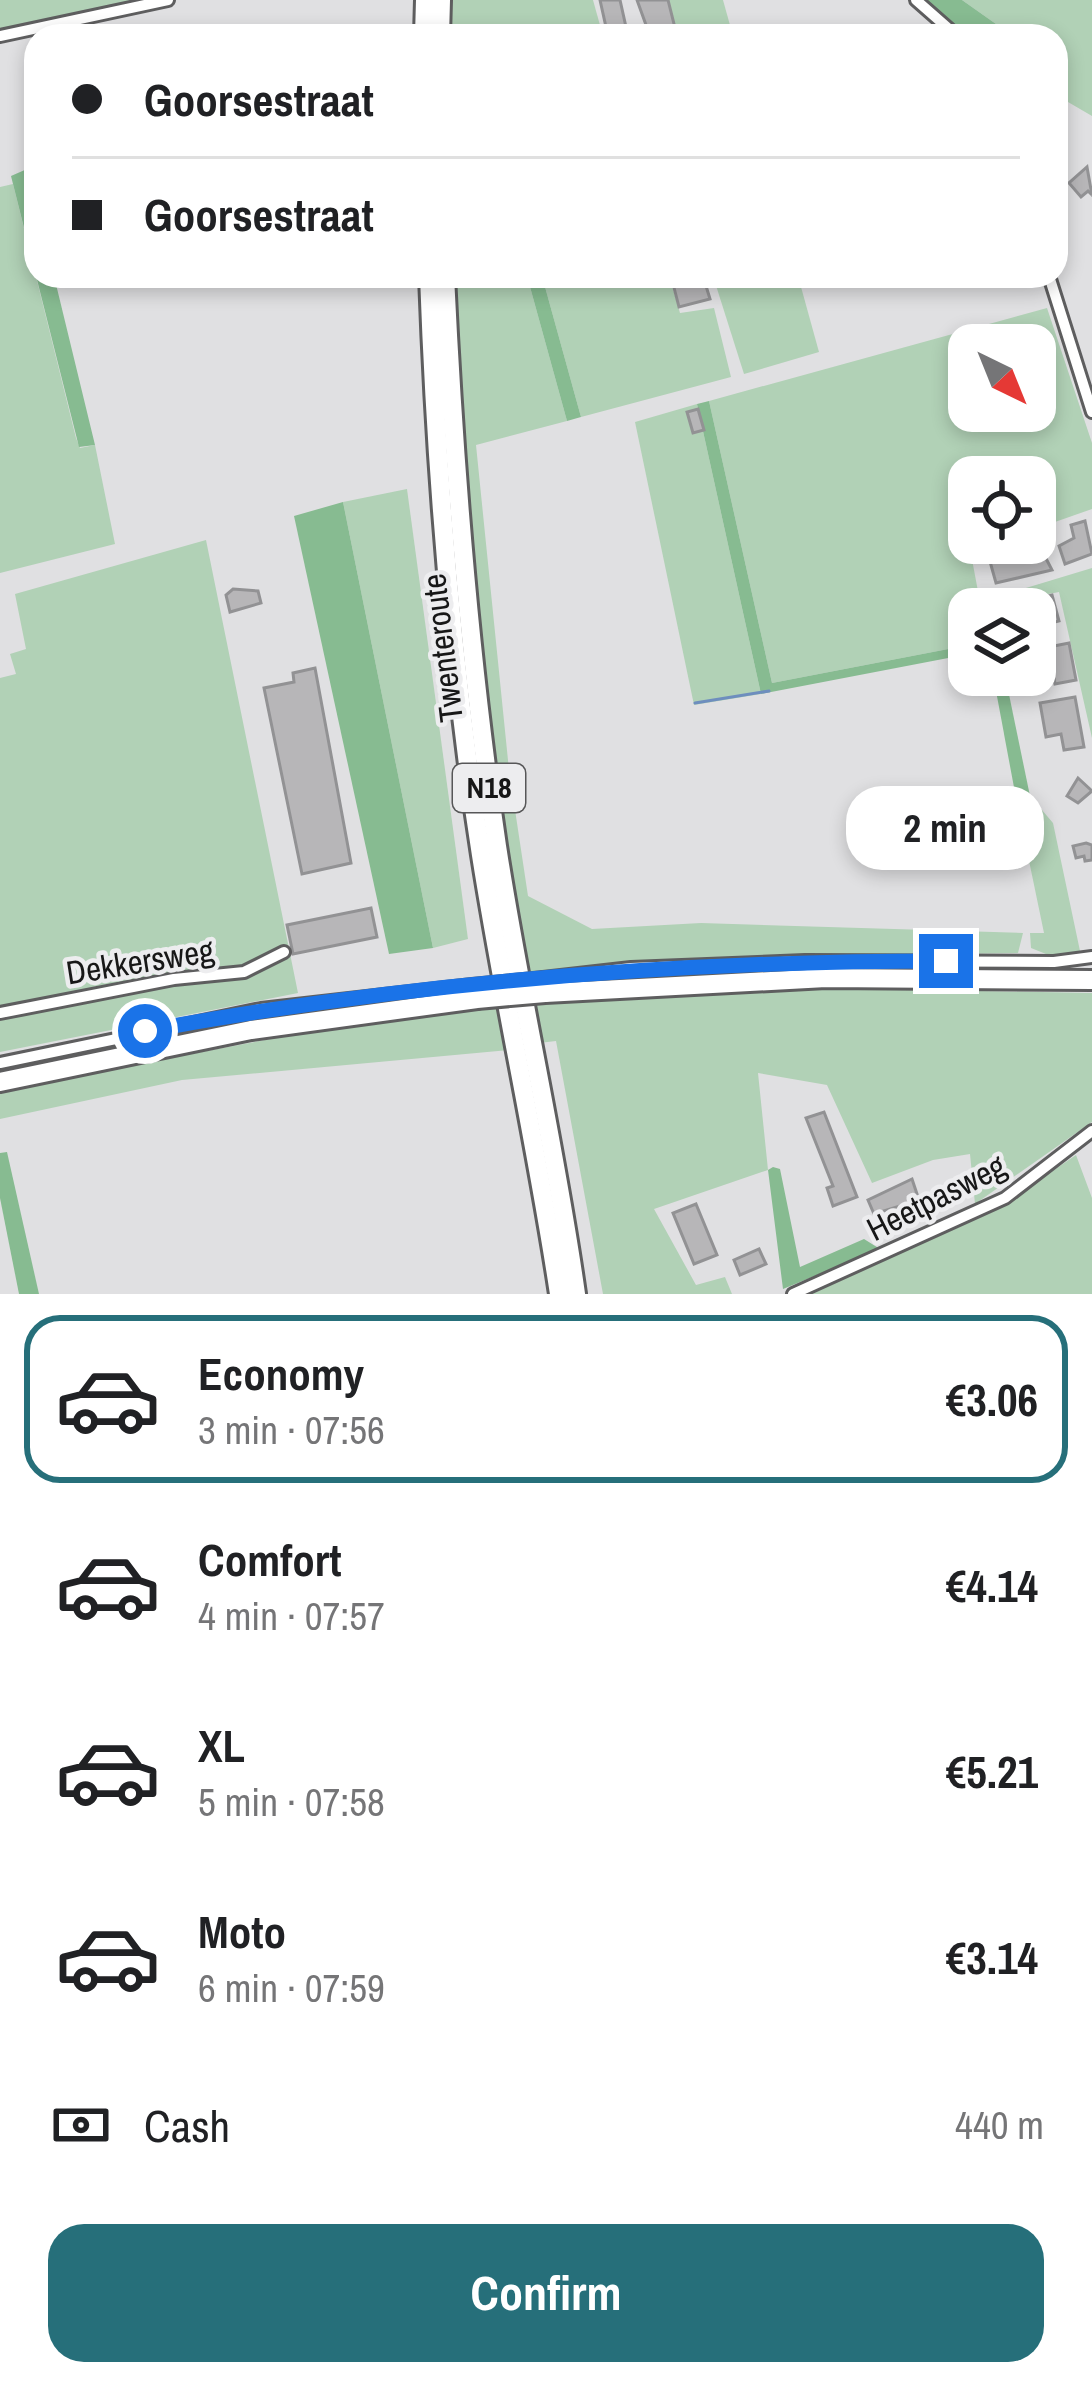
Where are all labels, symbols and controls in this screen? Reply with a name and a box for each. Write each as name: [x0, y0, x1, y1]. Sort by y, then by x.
text: Goorsestraat: [144, 69, 374, 130]
text: Goorsestraat: [144, 184, 374, 245]
north arrow: [948, 324, 1056, 432]
map controls: [948, 324, 1056, 696]
button: locate: [948, 456, 1056, 564]
street label: Twenteroute: [411, 571, 473, 725]
button: layers: [948, 588, 1056, 696]
road number: N18: [453, 764, 525, 812]
callout: 2 min: [847, 787, 1045, 871]
text: 2 min: [903, 802, 987, 854]
street label: Dekkersweg: [63, 928, 217, 994]
route end: [919, 934, 973, 988]
route start: [118, 1004, 172, 1058]
street label: Heetpasweg: [859, 1143, 1013, 1251]
text: Economy: [198, 1343, 364, 1404]
icon: car: [54, 1345, 162, 1453]
text: €3.06: [946, 1369, 1038, 1430]
text: 3 min · 07:56: [198, 1404, 385, 1456]
text: Comfort: [198, 1529, 341, 1590]
icon: car: [54, 1531, 162, 1639]
text: €4.14: [946, 1555, 1038, 1616]
text: 4 min · 07:57: [198, 1590, 385, 1642]
text: XL: [198, 1715, 245, 1776]
icon: car: [54, 1717, 162, 1825]
text: €5.21: [946, 1741, 1038, 1802]
text: 5 min · 07:58: [198, 1776, 385, 1828]
text: Moto: [198, 1901, 286, 1962]
icon: car: [54, 1903, 162, 2011]
text: €3.14: [946, 1927, 1038, 1988]
text: 6 min · 07:59: [198, 1962, 385, 2014]
icon: cash: [48, 2092, 114, 2158]
text: Cash: [144, 2095, 230, 2156]
text: 440 m: [955, 2099, 1044, 2151]
button: Confirm: [48, 2224, 1044, 2362]

